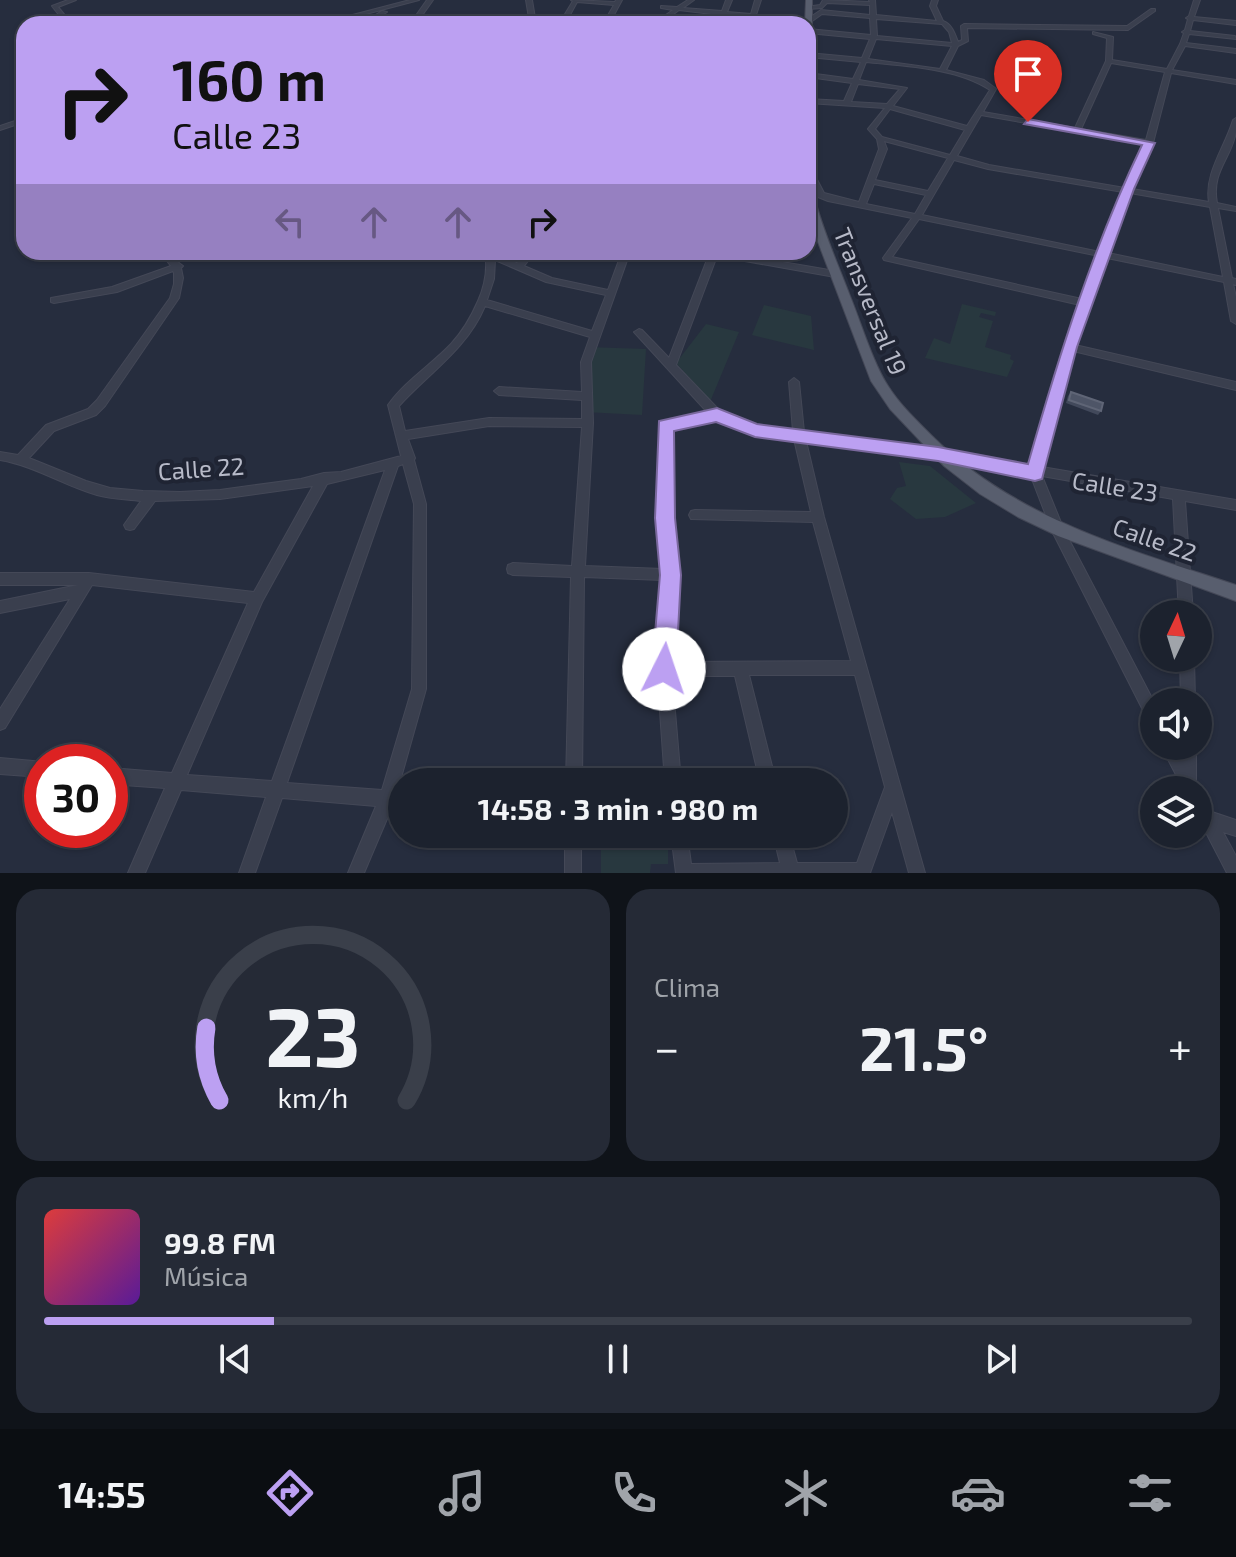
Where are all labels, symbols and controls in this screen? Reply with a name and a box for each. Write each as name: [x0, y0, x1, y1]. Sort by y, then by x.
pin: [994, 40, 1062, 122]
text: 160 m: [172, 45, 326, 112]
icon: right: [40, 48, 144, 152]
icon: arrive: [1006, 52, 1050, 96]
text: Calle 23: [172, 113, 301, 156]
icon: left: [268, 200, 312, 244]
icon: ahead: [352, 200, 396, 244]
icon: ahead: [436, 200, 480, 244]
icon: right: [520, 200, 564, 244]
street label: Transversal 19: [828, 223, 914, 379]
street label: Calle 22: [157, 451, 245, 485]
street label: Calle 23: [1070, 465, 1160, 507]
street label: Calle 22: [1109, 511, 1201, 567]
north arrow: [1140, 600, 1212, 672]
map controls: [1140, 600, 1212, 848]
position arrow: [622, 627, 706, 711]
button: sound: [1140, 688, 1212, 760]
speed limit sign: 30: [24, 744, 128, 848]
button: layers: [1140, 776, 1212, 848]
text: 14:58 · 3 min · 980 m: [478, 790, 758, 826]
text: Clima: [654, 971, 720, 1002]
text: 23: [265, 984, 361, 1084]
text: 21.5°: [859, 1011, 988, 1083]
text: −: [654, 1020, 680, 1073]
text: +: [1168, 1020, 1192, 1073]
text: km/h: [278, 1079, 348, 1114]
text: 99.8 FM: [164, 1224, 276, 1260]
text: Música: [164, 1260, 248, 1291]
icon: previous: [213, 1337, 257, 1381]
icon: pause: [596, 1337, 640, 1381]
icon: next: [979, 1337, 1023, 1381]
icon: directions: [262, 1465, 318, 1521]
icon: music: [434, 1465, 490, 1521]
icon: phone: [606, 1465, 662, 1521]
icon: climate: [778, 1465, 834, 1521]
icon: car: [950, 1465, 1006, 1521]
icon: filters: [1122, 1465, 1178, 1521]
text: 14:55: [58, 1472, 146, 1515]

